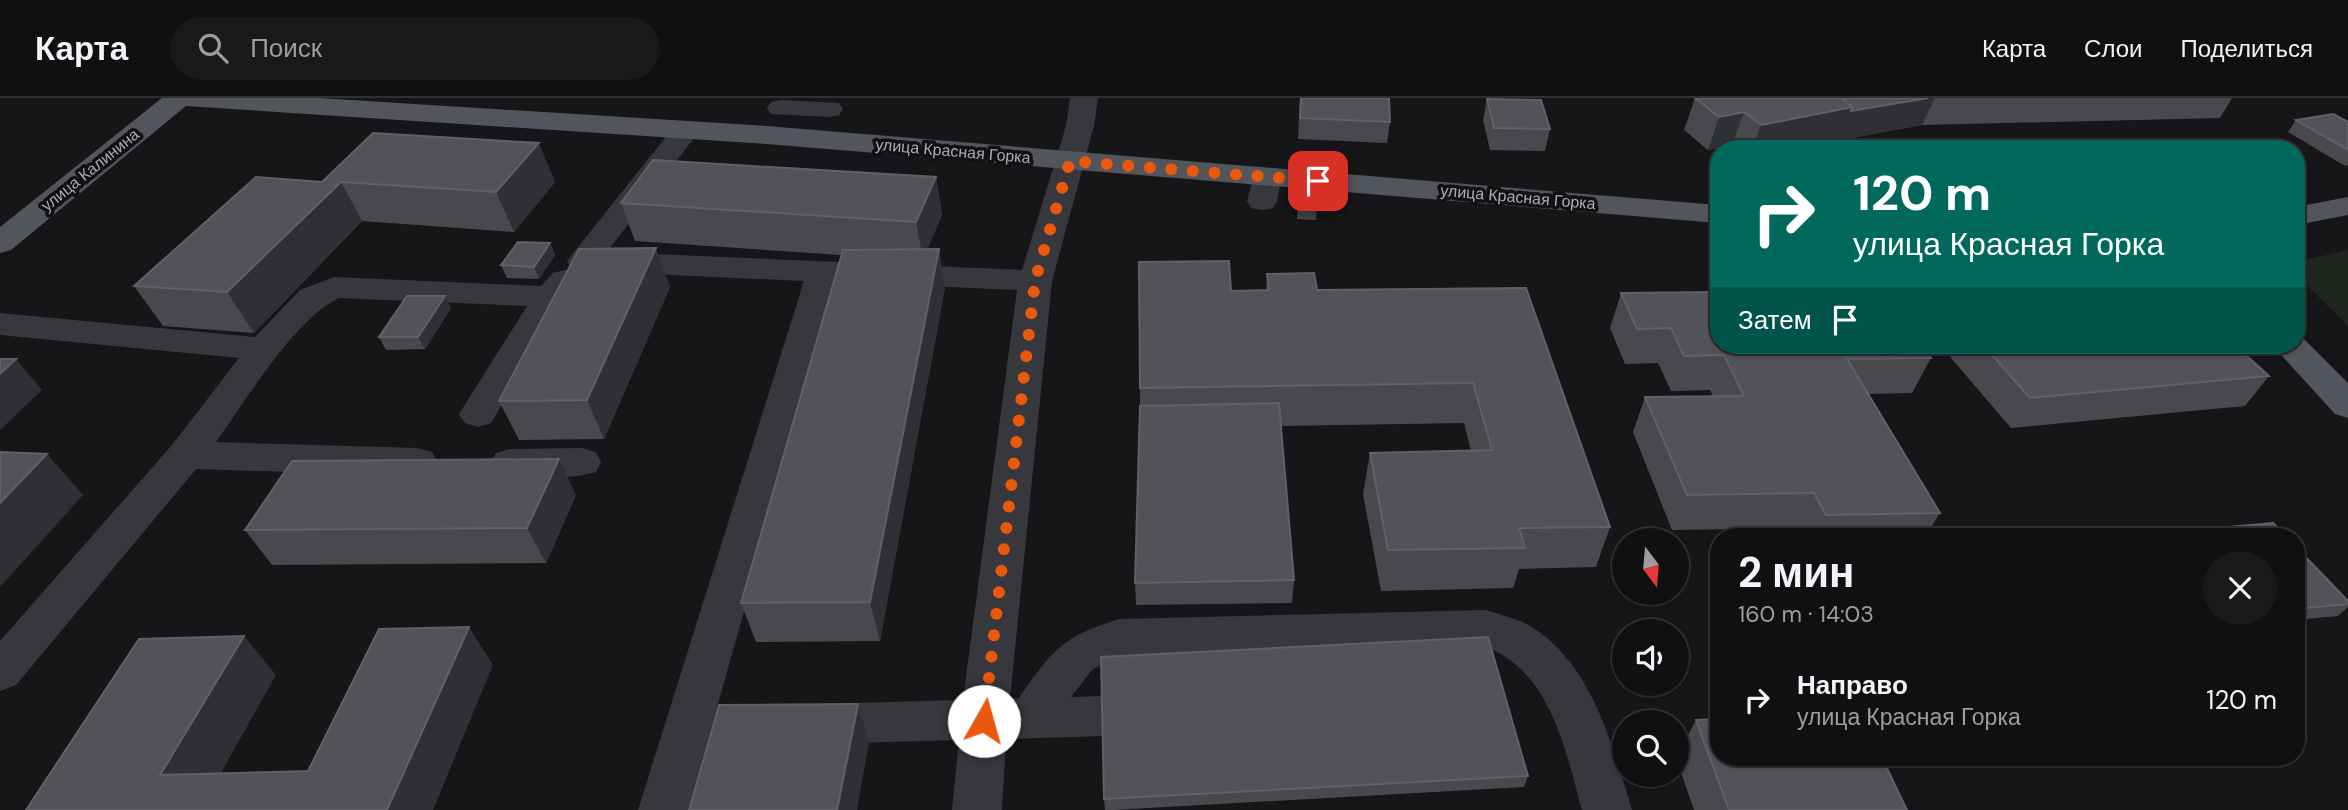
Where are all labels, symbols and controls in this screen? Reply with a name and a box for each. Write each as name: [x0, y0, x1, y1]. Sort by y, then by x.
search box: [170, 17, 660, 80]
text: Карта: [35, 27, 128, 70]
icon: search: [194, 29, 232, 67]
text: Поиск: [250, 31, 322, 65]
text: Карта: [1982, 33, 2046, 64]
text: Слои: [2084, 33, 2142, 64]
text: Поделиться: [2180, 33, 2313, 64]
street label: улица Калинина: [37, 124, 143, 216]
street label: улица Красная Горка: [875, 134, 1032, 168]
pin: [1288, 151, 1348, 211]
text: 120 m: [1853, 161, 1991, 225]
icon: arrive: [1299, 162, 1337, 200]
icon: right: [1738, 168, 1829, 259]
street label: улица Красная Горка: [1440, 180, 1597, 214]
text: улица Красная Горка: [1853, 223, 2164, 265]
icon: arrive: [1826, 301, 1864, 339]
text: Затем: [1738, 303, 1812, 337]
north arrow: [1612, 528, 1689, 606]
map controls: [1612, 528, 1689, 787]
text: 2 мин: [1738, 545, 1854, 600]
button: close: [2203, 551, 2277, 625]
text: 160 m · 14:03: [1738, 599, 1874, 629]
button: sound: [1612, 619, 1689, 696]
text: Направо: [1797, 668, 1908, 702]
icon: right: [1738, 681, 1776, 719]
text: 120 m: [2206, 683, 2277, 717]
position arrow: [947, 684, 1021, 758]
text: улица Красная Горка: [1797, 702, 2021, 732]
button: search: [1612, 710, 1689, 787]

